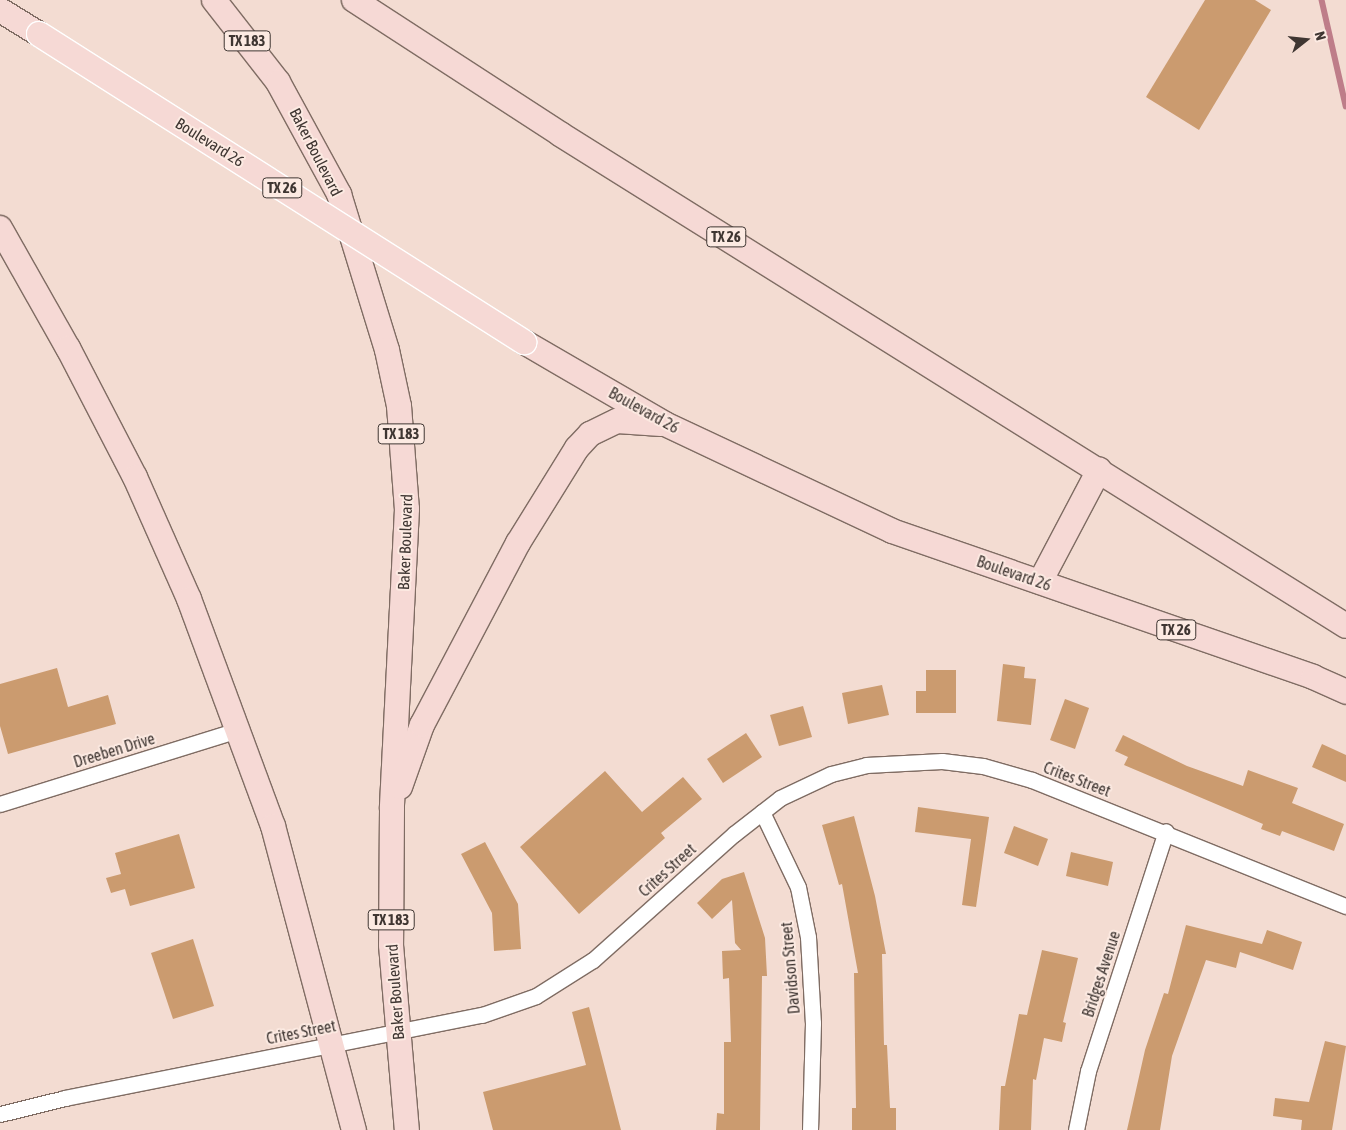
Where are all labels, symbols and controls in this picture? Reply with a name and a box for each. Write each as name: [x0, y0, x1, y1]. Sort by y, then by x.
north arrow: [1281, 15, 1331, 65]
road number: TX 183: [223, 28, 271, 54]
text: N: [1312, 30, 1329, 42]
street label: Baker Boulevard: [286, 105, 346, 199]
street label: Boulevard 26: [172, 113, 248, 171]
road number: TX 26: [262, 176, 302, 200]
road number: TX 26: [706, 224, 746, 250]
street label: Boulevard 26: [605, 383, 683, 437]
road number: TX 183: [377, 422, 425, 446]
street label: Baker Boulevard: [394, 494, 416, 590]
street label: Boulevard 26: [974, 551, 1054, 595]
road number: TX 26: [1156, 618, 1196, 642]
street label: Dreeben Drive: [71, 729, 157, 771]
street label: Crites Street: [1041, 757, 1113, 801]
street label: Crites Street: [634, 839, 700, 901]
road number: TX 183: [367, 908, 415, 932]
street label: Davidson Street: [776, 921, 804, 1015]
street label: Bridges Avenue: [1078, 928, 1124, 1020]
street label: Baker Boulevard: [382, 943, 408, 1041]
street label: Crites Street: [265, 1016, 337, 1048]

